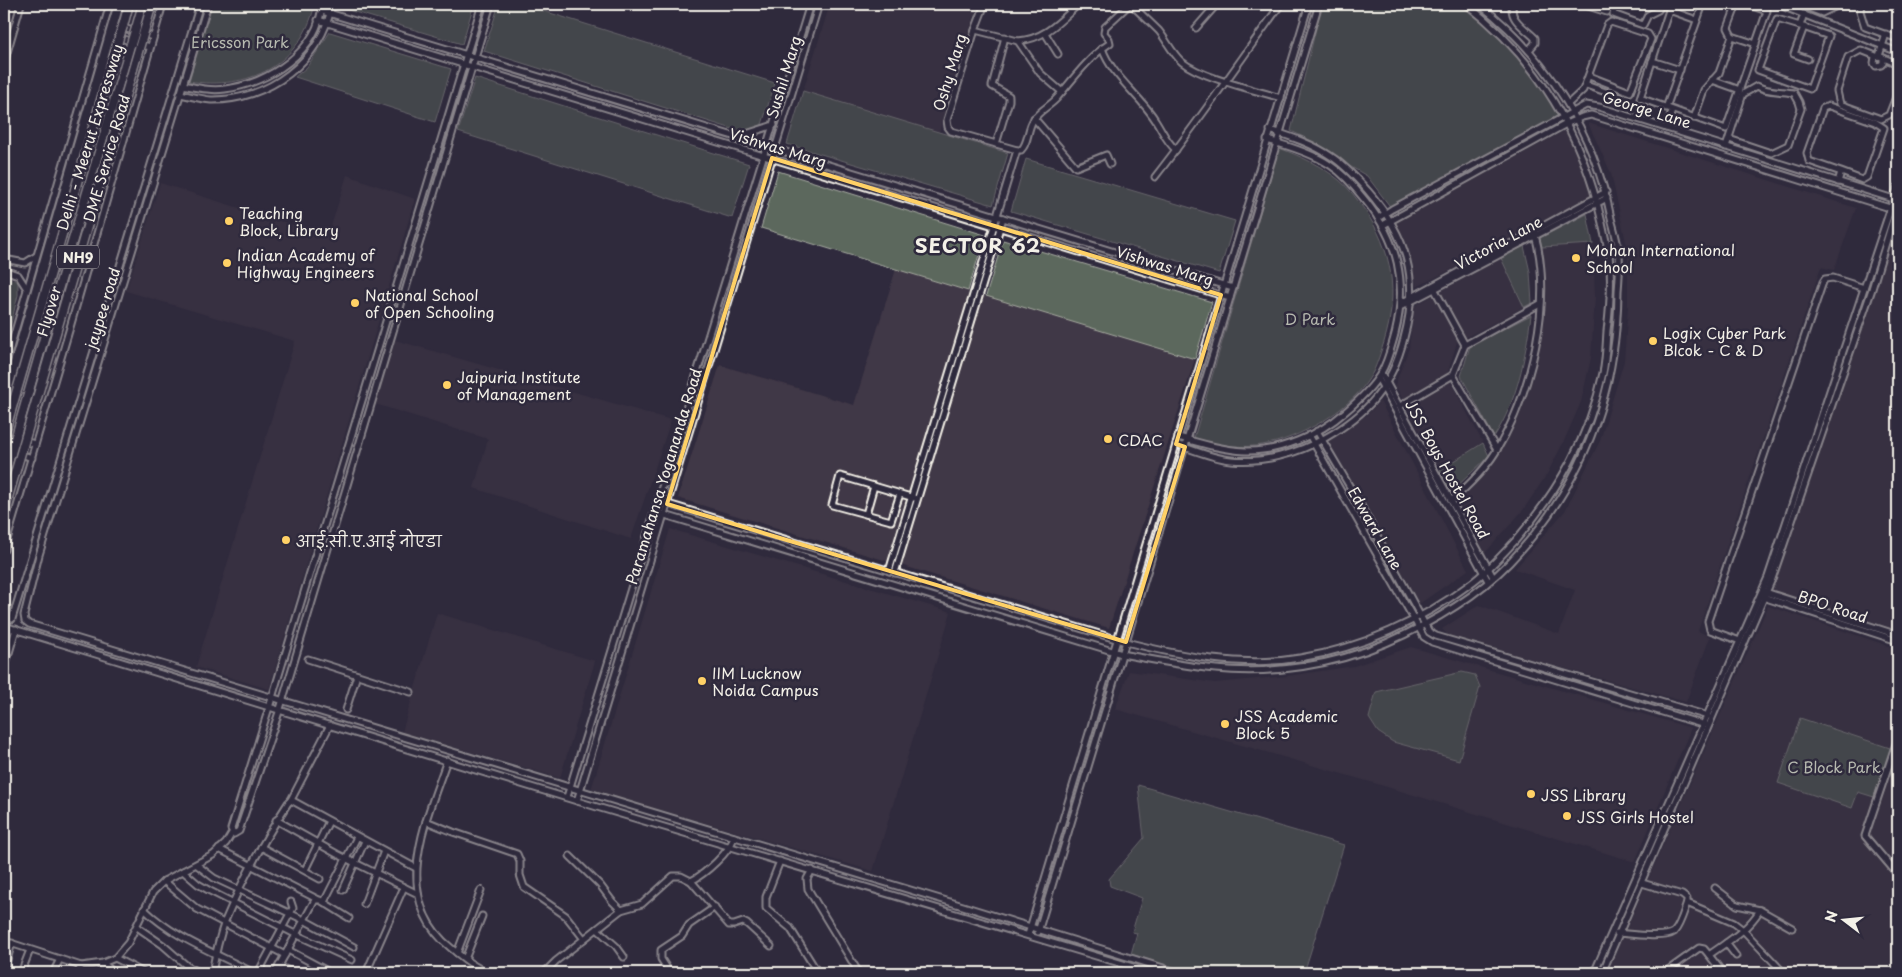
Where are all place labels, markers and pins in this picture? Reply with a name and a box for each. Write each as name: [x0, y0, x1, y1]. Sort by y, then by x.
place label: Teaching Block, Library: [239, 201, 339, 241]
marker: Teaching Block, Library: [223, 215, 235, 227]
place label: Mohan International School: [1586, 238, 1735, 278]
place label: Indian Academy of Highway Engineers: [237, 243, 375, 283]
marker: Mohan International School: [1570, 252, 1582, 264]
marker: Indian Academy of Highway Engineers: [221, 257, 233, 269]
place label: National School of Open Schooling: [365, 283, 494, 323]
marker: National School of Open Schooling: [349, 297, 361, 309]
place label: Logix Cyber Park Blcok - C & D: [1663, 321, 1786, 361]
marker: Logix Cyber Park Blcok - C & D: [1647, 335, 1659, 347]
place label: Jaipuria Institute of Management: [457, 365, 581, 405]
marker: Jaipuria Institute of Management: [441, 379, 453, 391]
place label: CDAC: [1118, 428, 1163, 451]
marker: CDAC: [1102, 433, 1114, 445]
place label: आई.सी.ए.आई नोएडा: [296, 528, 442, 552]
marker: आई.सी.ए.आई नोएडा: [280, 534, 292, 546]
place label: IIM Lucknow Noida Campus: [712, 661, 819, 701]
marker: IIM Lucknow Noida Campus: [696, 675, 708, 687]
place label: JSS Academic Block 5: [1235, 704, 1338, 744]
marker: JSS Academic Block 5: [1219, 718, 1231, 730]
place label: JSS Library: [1541, 783, 1626, 806]
marker: JSS Library: [1525, 788, 1537, 800]
place label: JSS Girls Hostel: [1577, 805, 1694, 828]
marker: JSS Girls Hostel: [1561, 810, 1573, 822]

